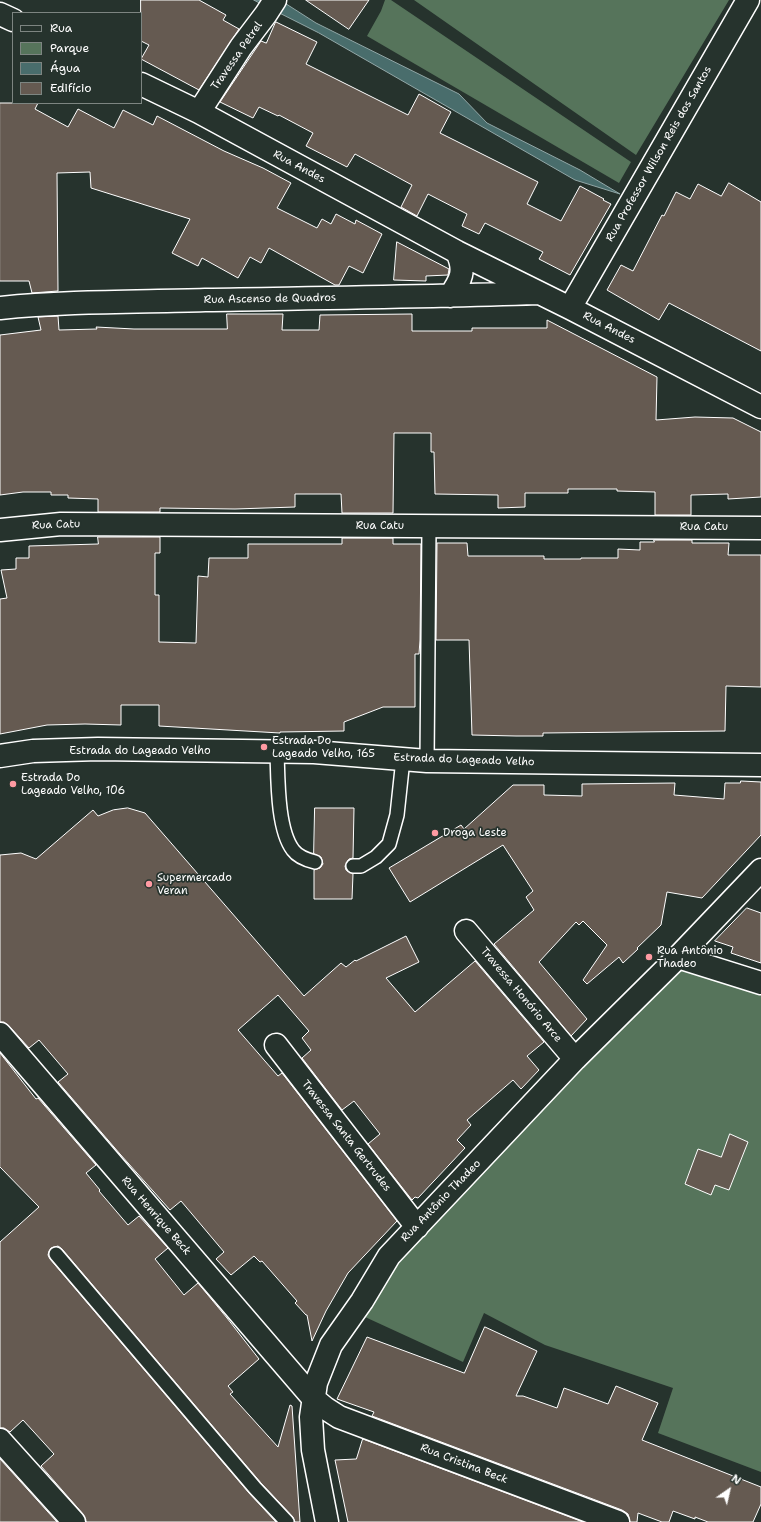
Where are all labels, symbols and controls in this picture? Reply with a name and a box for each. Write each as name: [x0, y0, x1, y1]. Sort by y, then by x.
legend: [12, 12, 142, 104]
street label: Travessa Petrel: [209, 19, 265, 93]
text: Rua: [50, 20, 72, 36]
text: Parque: [50, 40, 89, 56]
text: Água: [50, 60, 80, 76]
street label: Rua Professor Wilson Reis dos Santos: [603, 64, 715, 244]
text: Edifício: [50, 80, 91, 96]
street label: Rua Andes: [271, 148, 327, 186]
street label: Rua Ascenso de Quadros: [204, 291, 336, 307]
street label: Rua Andes: [581, 309, 637, 347]
street label: Rua Catu: [32, 518, 80, 532]
street label: Rua Catu: [356, 519, 404, 533]
street label: Rua Catu: [680, 520, 728, 534]
place label: Estrada Do Lageado Velho, 165: [272, 734, 375, 760]
marker: Estrada Do Lageado Velho, 165: [259, 742, 269, 752]
street label: Estrada do Lageado Velho: [69, 744, 211, 758]
street label: Estrada do Lageado Velho: [393, 751, 535, 769]
place label: Estrada Do Lageado Velho, 106: [21, 771, 125, 797]
marker: Estrada Do Lageado Velho, 106: [8, 779, 18, 789]
place label: Droga Leste: [443, 826, 507, 840]
marker: Droga Leste: [430, 828, 440, 838]
place label: Supermercado Veran: [157, 871, 232, 897]
marker: Supermercado Veran: [144, 879, 154, 889]
place label: Rua Antônio Thadeo: [657, 944, 723, 970]
street label: Travessa Honório Arce: [478, 945, 564, 1045]
marker: Rua Antônio Thadeo: [644, 952, 654, 962]
street label: Travessa Santa Gertrudes: [298, 1078, 394, 1194]
street label: Rua Antônio Thadeo: [398, 1157, 484, 1245]
street label: Rua Henrique Beck: [118, 1174, 194, 1258]
street label: Rua Cristina Beck: [418, 1441, 510, 1487]
north arrow: [709, 1470, 749, 1510]
text: N: [728, 1471, 744, 1488]

